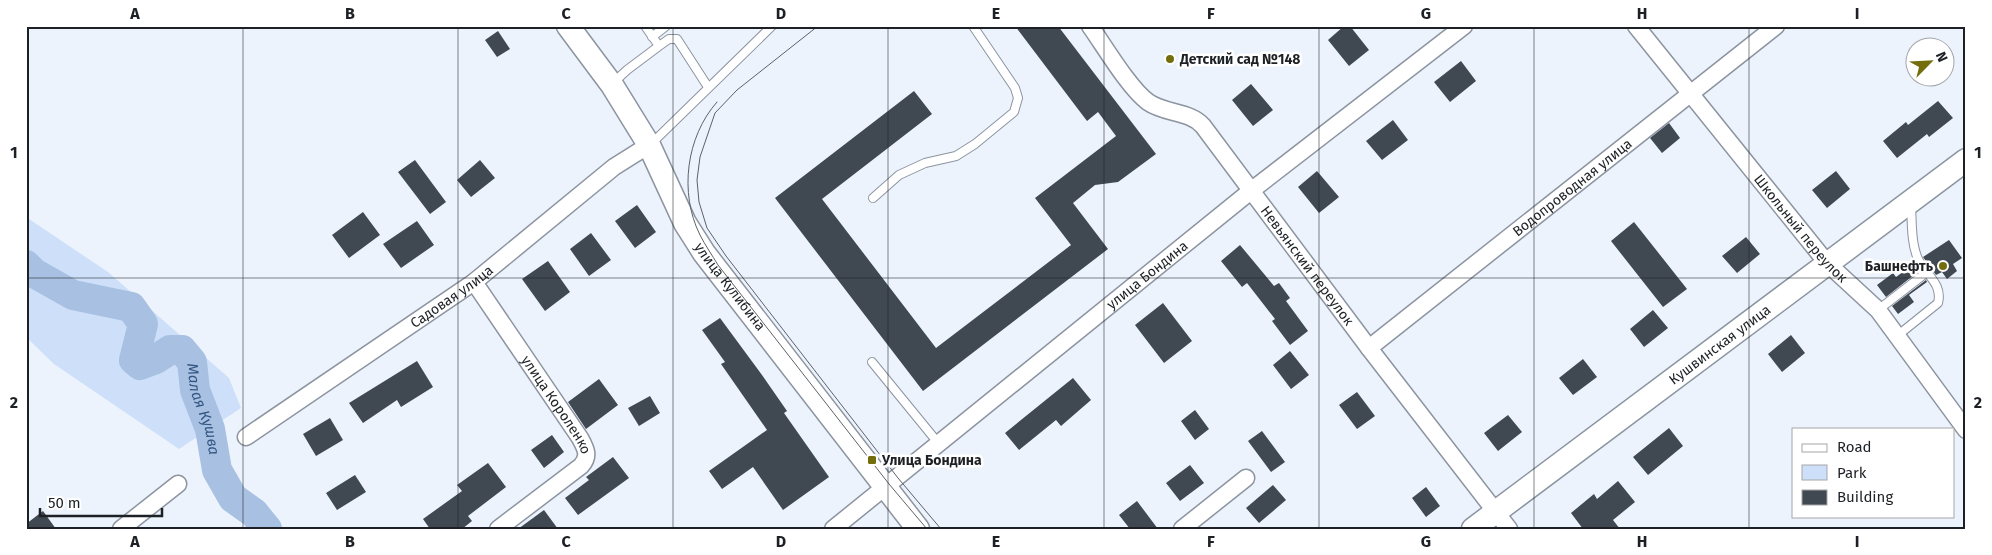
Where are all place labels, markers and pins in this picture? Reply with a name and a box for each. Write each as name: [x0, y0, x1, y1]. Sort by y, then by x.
place label: Детский сад №148: [1179, 51, 1300, 68]
marker: Детский сад №148: [1164, 53, 1176, 65]
place label: Башнефть: [1865, 258, 1934, 275]
marker: Башнефть: [1937, 260, 1949, 272]
place label: Улица Бондина: [881, 452, 982, 469]
marker: Улица Бондина: [866, 454, 878, 466]

